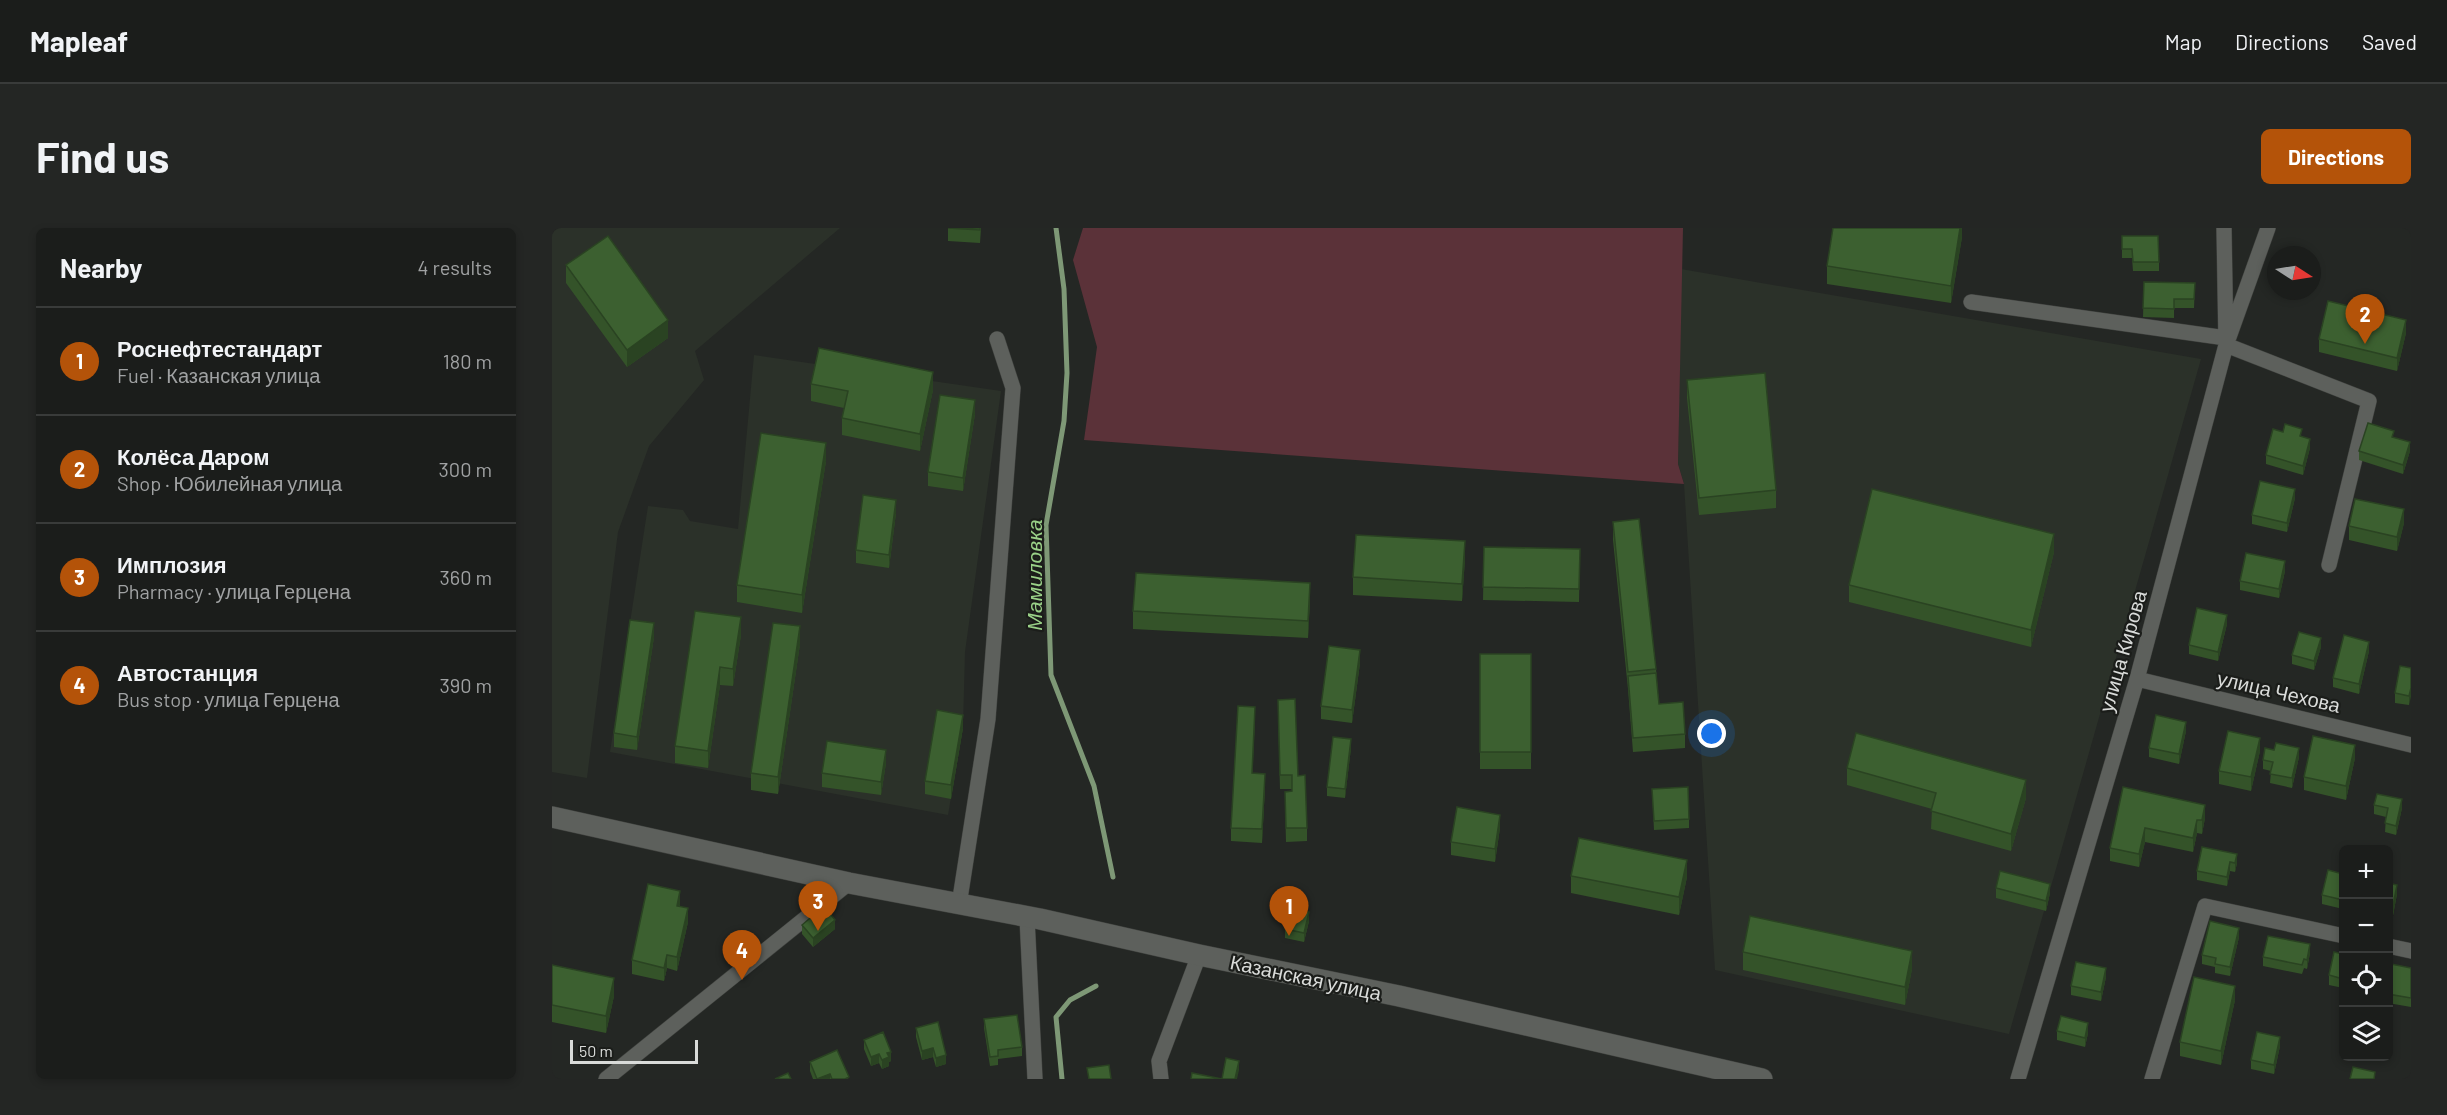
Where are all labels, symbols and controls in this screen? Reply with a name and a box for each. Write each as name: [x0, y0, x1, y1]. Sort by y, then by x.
text: Mapleaf: [30, 24, 128, 58]
text: Map: [2165, 29, 2202, 54]
text: Directions: [2235, 29, 2329, 54]
text: Saved: [2362, 29, 2417, 54]
button: Directions: [2261, 129, 2411, 184]
text: Find us: [36, 131, 169, 181]
north arrow: [2267, 246, 2321, 300]
text: Nearby: [60, 252, 142, 283]
text: 4 results: [417, 255, 492, 279]
pin: 2: [2346, 294, 2384, 344]
text: Роснефтестандарт: [117, 335, 322, 361]
text: 1: [76, 349, 83, 373]
text: 180 m: [443, 349, 492, 373]
text: Fuel · Казанская улица: [117, 363, 320, 387]
text: Колёса Даром: [117, 443, 269, 469]
text: 2: [74, 457, 85, 481]
text: 300 m: [439, 457, 492, 481]
text: Shop · Юбилейная улица: [117, 471, 342, 495]
water label: Мамиловка: [1021, 519, 1046, 631]
text: Имплозия: [117, 551, 227, 577]
text: 3: [74, 565, 85, 589]
text: 360 m: [440, 565, 492, 589]
text: Pharmacy · улица Герцена: [117, 579, 351, 603]
street label: улица Кирова: [2093, 586, 2151, 715]
text: Автостанция: [117, 659, 258, 685]
street label: улица Чехова: [2215, 665, 2344, 717]
text: 4: [73, 673, 86, 697]
text: 390 m: [439, 673, 492, 697]
text: Bus stop · улица Герцена: [117, 687, 340, 711]
your location: [1697, 719, 1726, 748]
map controls: [2339, 845, 2393, 1061]
button: +: [2339, 845, 2393, 899]
pin: 3: [798, 882, 838, 931]
pin: 1: [1270, 886, 1308, 936]
button: −: [2339, 899, 2393, 953]
pin: 4: [722, 930, 762, 980]
street label: Казанская улица: [1228, 949, 1385, 1005]
button: locate: [2339, 953, 2393, 1007]
button: layers: [2339, 1007, 2393, 1061]
scale bar: [570, 1037, 698, 1064]
text: 50 m: [579, 1041, 613, 1060]

